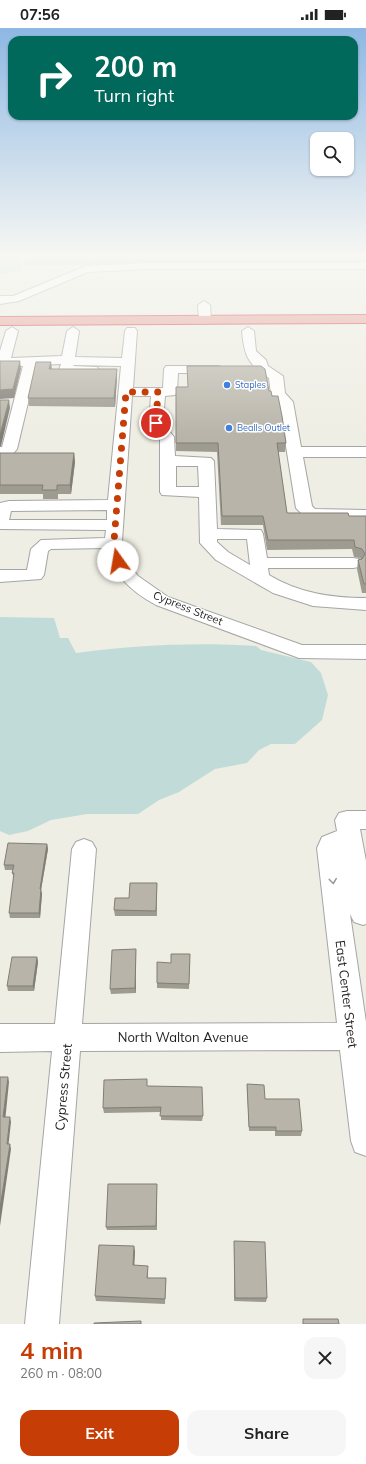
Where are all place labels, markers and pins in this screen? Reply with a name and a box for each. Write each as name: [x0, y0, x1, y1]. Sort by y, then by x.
place label: Staples: [235, 379, 266, 390]
marker: Staples: [222, 380, 232, 390]
pin: [139, 406, 173, 440]
place label: Bealls Outlet: [237, 422, 290, 433]
marker: Bealls Outlet: [224, 423, 234, 433]

